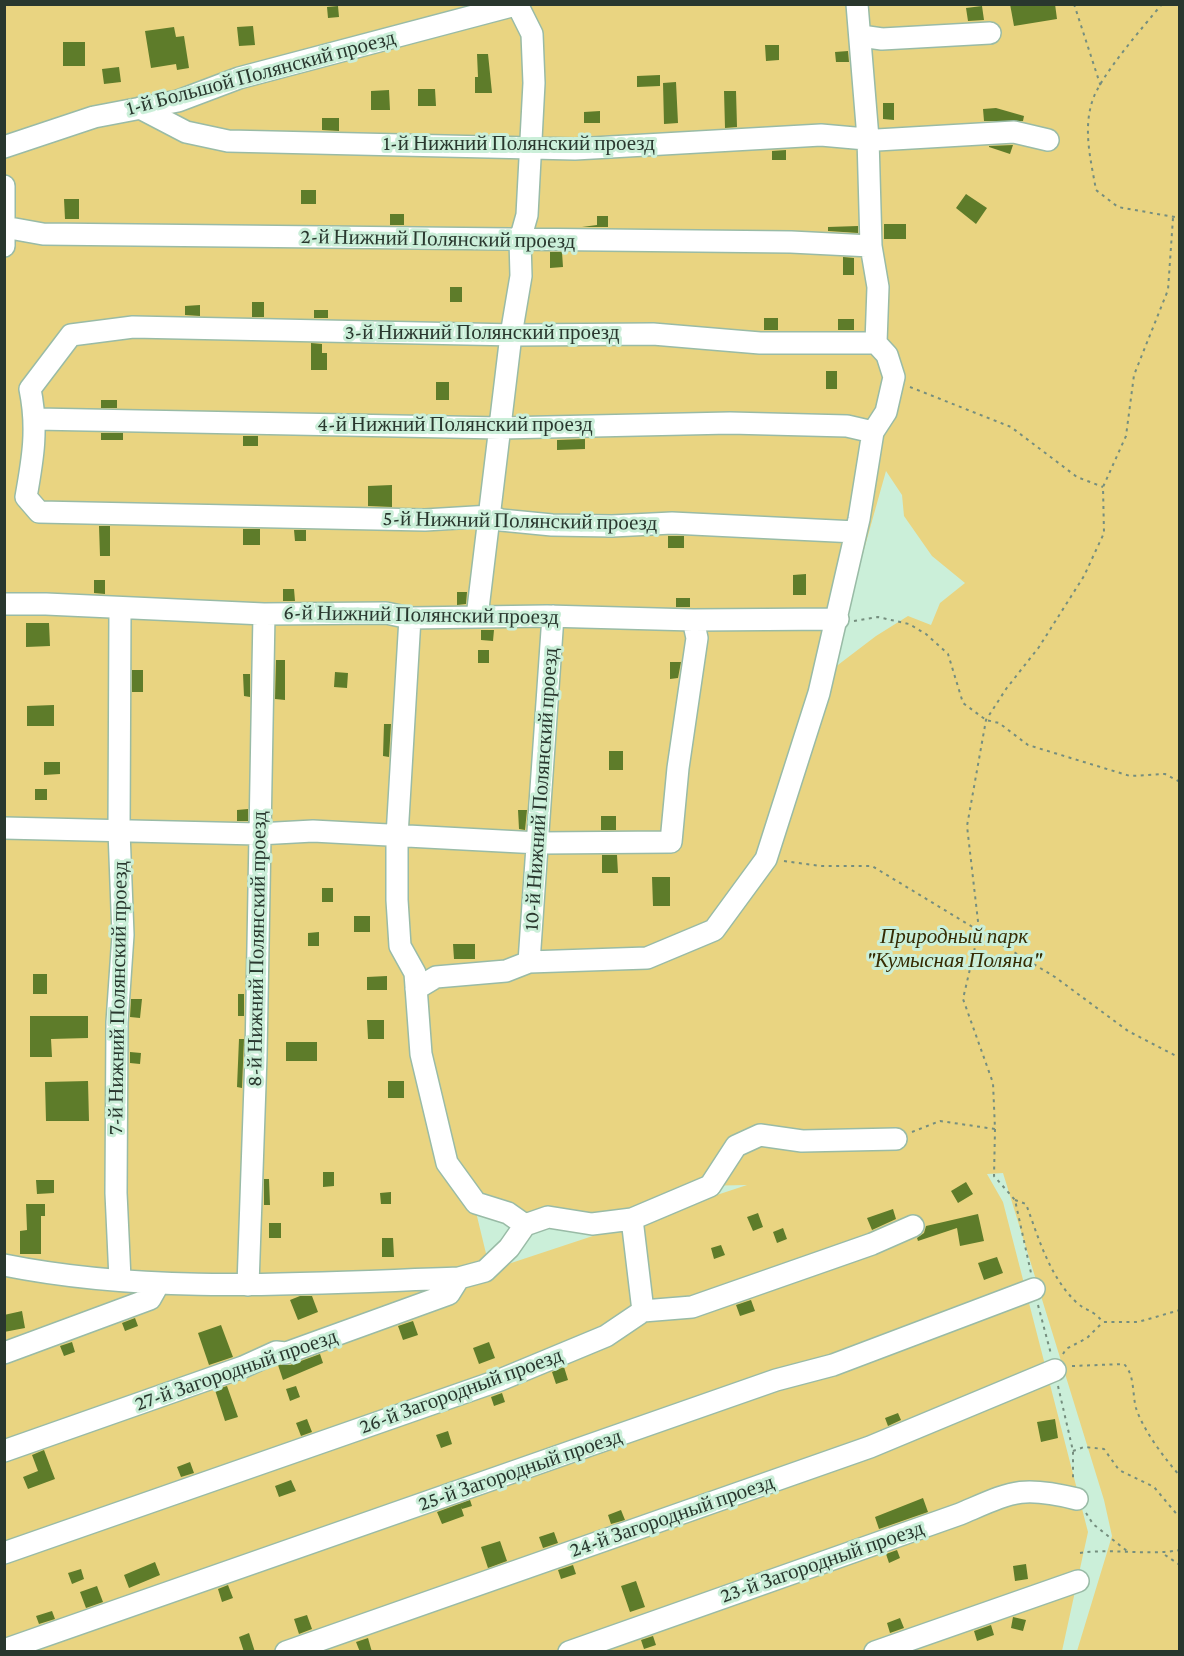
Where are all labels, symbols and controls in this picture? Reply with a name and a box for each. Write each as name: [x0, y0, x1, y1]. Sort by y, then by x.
street label: 1-й Большой Полянский проезд: [124, 25, 398, 121]
street label: 1-й Нижний Полянский проезд: [383, 131, 655, 157]
street label: 2-й Нижний Полянский проезд: [300, 224, 576, 254]
street label: 3-й Нижний Полянский проезд: [345, 320, 619, 346]
street label: 4-й Нижний Полянский проезд: [317, 412, 593, 438]
street label: 5-й Нижний Полянский проезд: [382, 506, 658, 536]
street label: 6-й Нижний Полянский проезд: [283, 600, 559, 630]
street label: 10-й Нижний Полянский проезд: [519, 647, 563, 931]
street label: 8-й Нижний Полянский проезд: [242, 811, 272, 1087]
street label: 7-й Нижний Полянский проезд: [103, 861, 133, 1135]
park label: Природный парк "Кумысная Поляна": [866, 924, 1042, 974]
street label: 27-й Загородный проезд: [131, 1323, 341, 1417]
street label: 26-й Загородный проезд: [356, 1343, 566, 1439]
street label: 25-й Загородный проезд: [415, 1423, 625, 1517]
street label: 24-й Загородный проезд: [567, 1469, 777, 1563]
street label: 23-й Загородный проезд: [717, 1515, 927, 1609]

